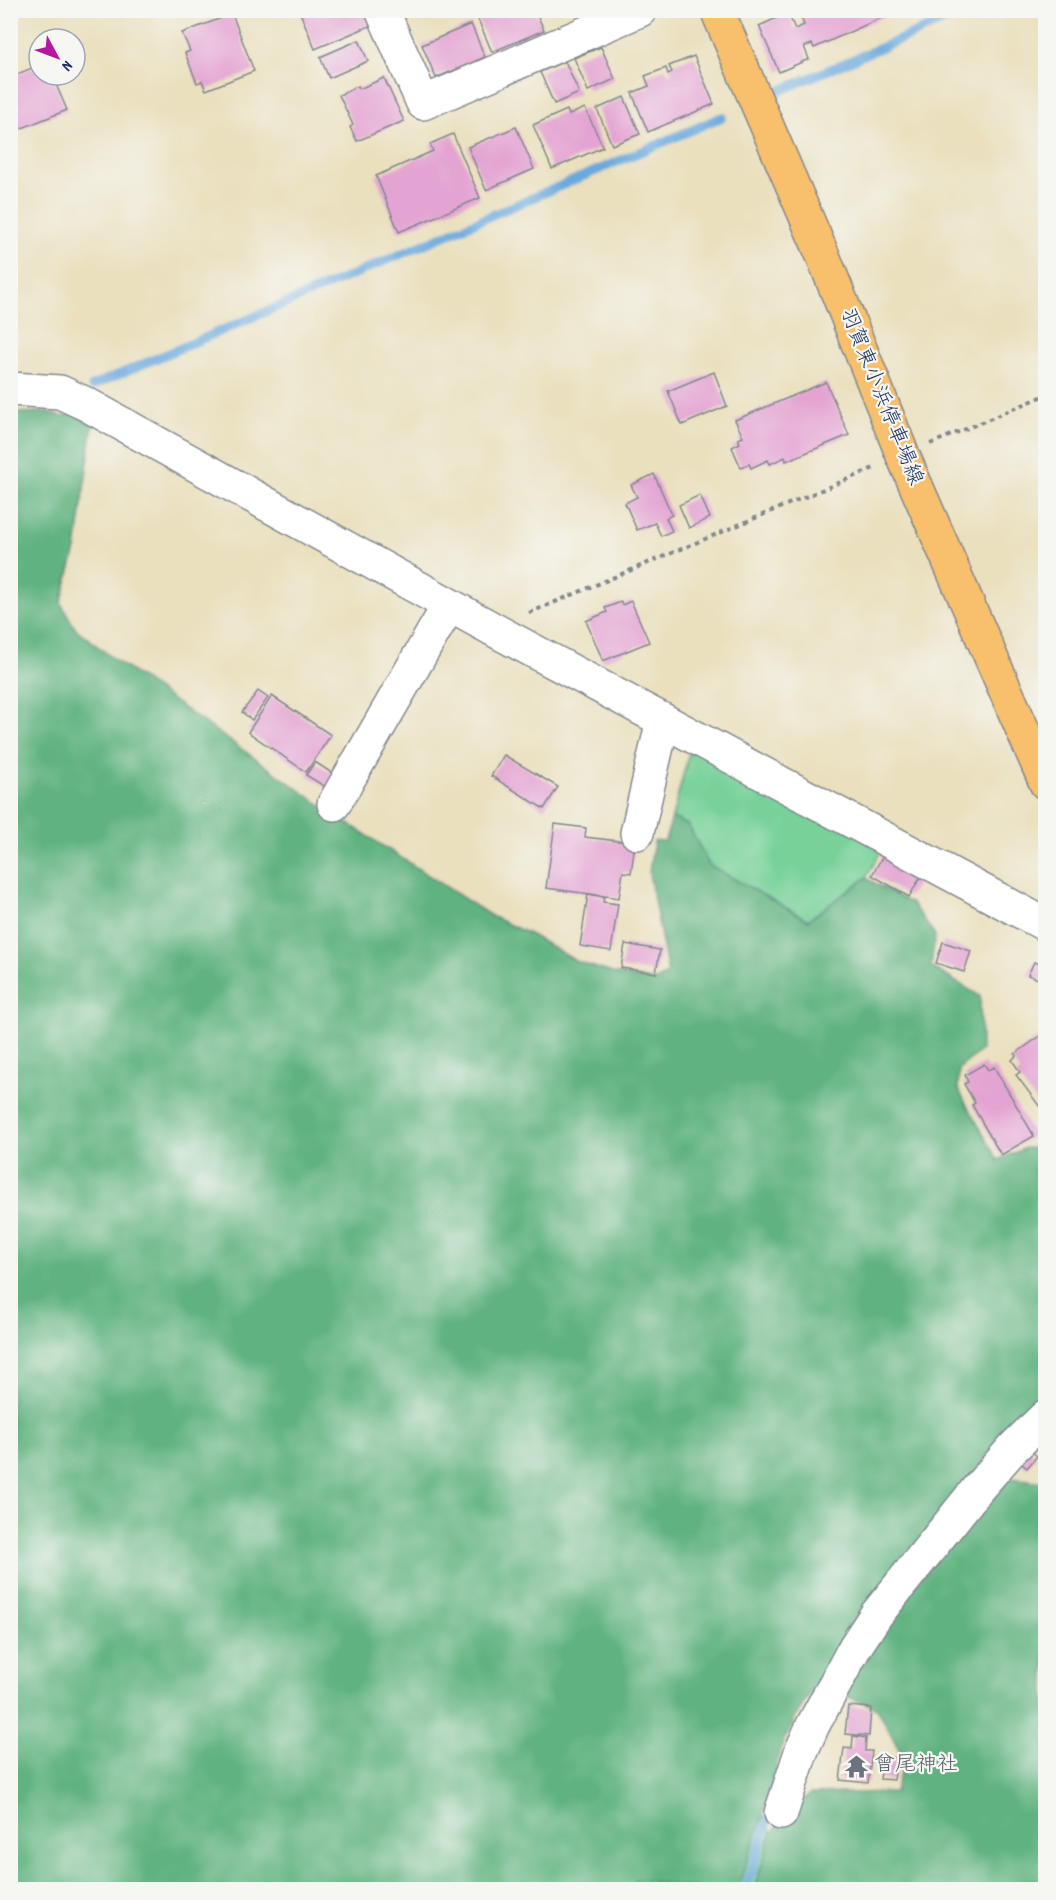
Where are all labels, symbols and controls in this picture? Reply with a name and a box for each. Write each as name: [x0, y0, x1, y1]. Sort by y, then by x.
north arrow: [27, 27, 87, 87]
text: N: [55, 55, 78, 76]
street label: 羽賀東小浜停車場線: [831, 304, 929, 490]
place label: 曾尾神社: [874, 1751, 958, 1781]
temple icon: 曾尾神社: [843, 1753, 869, 1779]

